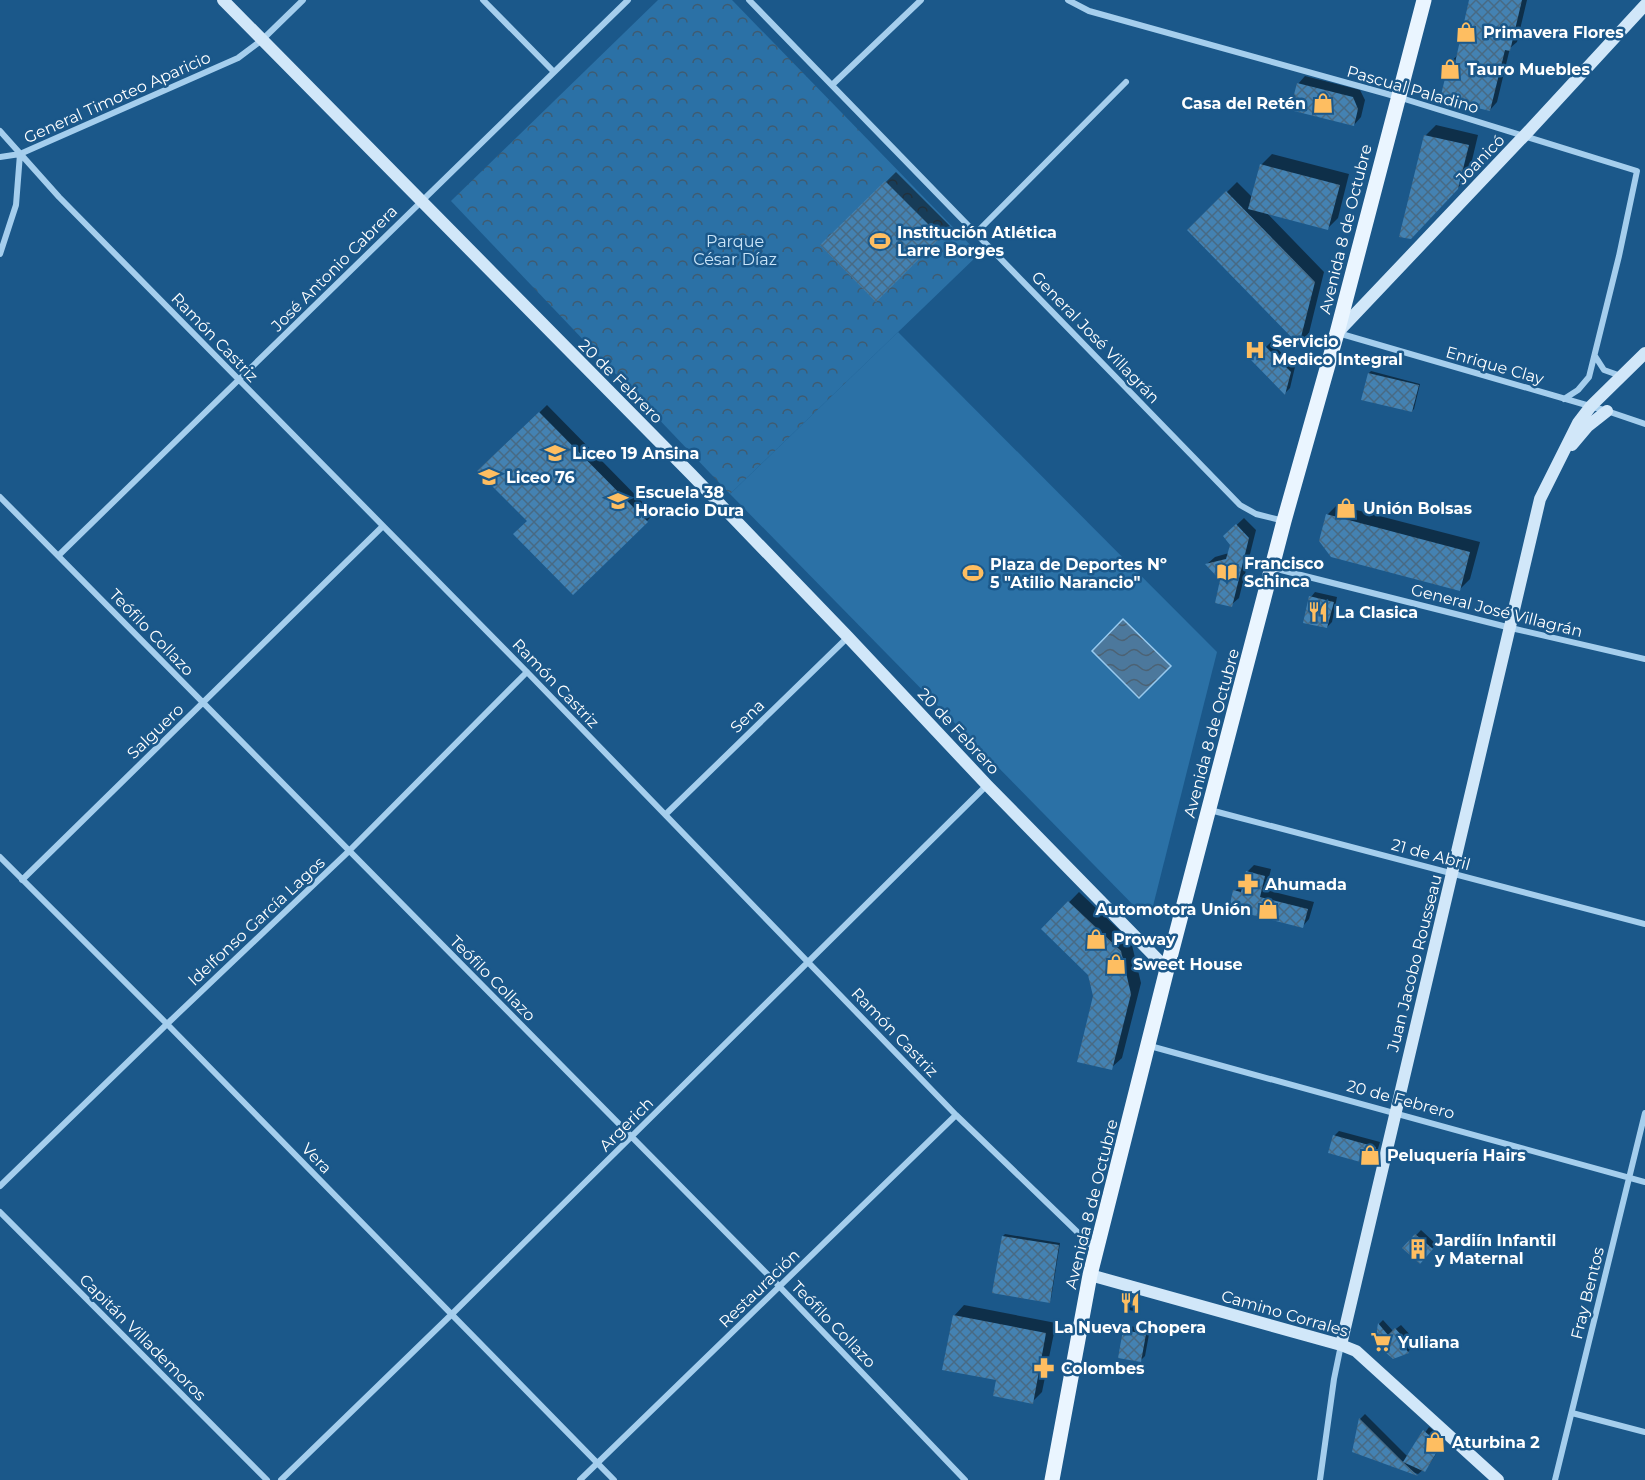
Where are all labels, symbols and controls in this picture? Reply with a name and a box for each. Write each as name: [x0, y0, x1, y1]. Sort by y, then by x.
shop icon: Primavera Flores: [1454, 20, 1478, 44]
place label: Primavera Flores: [1483, 23, 1624, 42]
street label: General Timoteo Aparicio: [21, 48, 213, 147]
shop icon: Tauro Muebles: [1438, 57, 1462, 81]
place label: Tauro Muebles: [1467, 60, 1590, 79]
street label: Pascual Paladino: [1345, 62, 1481, 117]
shop icon: Casa del Retén: [1311, 91, 1335, 115]
place label: Casa del Retén: [1181, 94, 1306, 113]
street label: Joanicó: [1451, 131, 1509, 189]
street label: Avenida 8 de Octubre: [1315, 142, 1376, 316]
street label: José Antonio Cabrera: [267, 201, 401, 336]
place label: Institución Atlética Larre Borges: [897, 223, 1057, 260]
sports icon: Institución Atlética Larre Borges: [868, 229, 892, 253]
park label: Parque César Díaz: [693, 232, 777, 269]
street label: General José Villagrán: [1028, 267, 1164, 407]
street label: Ramón Castriz: [167, 289, 262, 386]
place label: Servicio Medico Integral: [1272, 332, 1403, 369]
street label: 20 de Febrero: [575, 335, 667, 427]
hospital icon: Servicio Medico Integral: [1243, 338, 1267, 362]
street label: Enrique Clay: [1444, 342, 1546, 389]
school or university icon: Liceo 19 Ansina: [543, 441, 567, 465]
place label: Liceo 19 Ansina: [572, 444, 699, 463]
school or university icon: Liceo 76: [477, 465, 501, 489]
place label: Liceo 76: [506, 468, 575, 487]
place label: Escuela 38 Horacio Dura: [635, 483, 744, 520]
school or university icon: Escuela 38 Horacio Dura: [606, 489, 630, 513]
shop icon: Unión Bolsas: [1334, 496, 1358, 520]
place label: Unión Bolsas: [1363, 499, 1472, 518]
place label: Francisco Schinca: [1244, 554, 1324, 591]
place label: Plaza de Deportes Nº 5 "Atilio Narancio": [990, 555, 1167, 592]
library icon: Francisco Schinca: [1215, 560, 1239, 584]
sports icon: Plaza de Deportes Nº 5 "Atilio Narancio": [961, 561, 985, 585]
street label: General José Villagrán: [1409, 580, 1585, 641]
street label: Teófilo Collazo: [105, 585, 198, 680]
restaurant icon: La Clasica: [1306, 600, 1330, 624]
place label: La Clasica: [1335, 603, 1418, 622]
street label: Ramón Castriz: [508, 635, 603, 732]
street label: Avenida 8 de Octubre: [1180, 646, 1243, 820]
street label: 20 de Febrero: [914, 684, 1003, 778]
street label: Sena: [726, 696, 768, 737]
street label: Salguero: [123, 700, 188, 763]
street label: 21 de Abril: [1389, 835, 1472, 874]
street label: Idelfonso García Lagos: [184, 853, 329, 990]
pharmacy icon: Ahumada: [1236, 872, 1260, 896]
street label: Juan Jacobo Rousseau: [1383, 872, 1446, 1055]
place label: Ahumada: [1264, 875, 1347, 894]
shop icon: Automotora Unión: [1256, 897, 1280, 921]
place label: Automotora Unión: [1095, 900, 1251, 919]
shop icon: Proway: [1084, 927, 1108, 951]
place label: Proway: [1113, 930, 1176, 949]
street label: Teófilo Collazo: [446, 932, 539, 1025]
shop icon: Sweet House: [1104, 952, 1128, 976]
place label: Sweet House: [1133, 955, 1242, 974]
street label: Ramón Castriz: [847, 984, 942, 1081]
street label: 20 de Febrero: [1345, 1076, 1457, 1123]
street label: Argerich: [595, 1093, 657, 1155]
street label: Avenida 8 de Octubre: [1061, 1117, 1122, 1291]
street label: Vera: [298, 1139, 336, 1178]
shop icon: Peluquería Hairs: [1358, 1143, 1382, 1167]
place label: Peluquería Hairs: [1387, 1146, 1526, 1165]
place label: Jardiín Infantil y Maternal: [1434, 1231, 1556, 1268]
building icon: Jardiín Infantil y Maternal: [1406, 1237, 1430, 1261]
street label: Restauración: [715, 1245, 804, 1332]
street label: Fray Bentos: [1567, 1245, 1608, 1341]
street label: Capitán Villademoros: [75, 1270, 210, 1405]
street label: Teófilo Collazo: [787, 1277, 880, 1372]
street label: Camino Corrales: [1219, 1286, 1351, 1341]
restaurant icon: La Nueva Chopera: [1118, 1291, 1142, 1315]
place label: La Nueva Chopera: [1054, 1318, 1206, 1337]
supermarket icon: Yuliana: [1369, 1330, 1393, 1354]
place label: Yuliana: [1397, 1333, 1460, 1352]
pharmacy icon: Colombes: [1032, 1356, 1056, 1380]
place label: Colombes: [1061, 1359, 1145, 1378]
shop icon: Aturbina 2: [1423, 1430, 1447, 1454]
place label: Aturbina 2: [1451, 1433, 1540, 1452]

